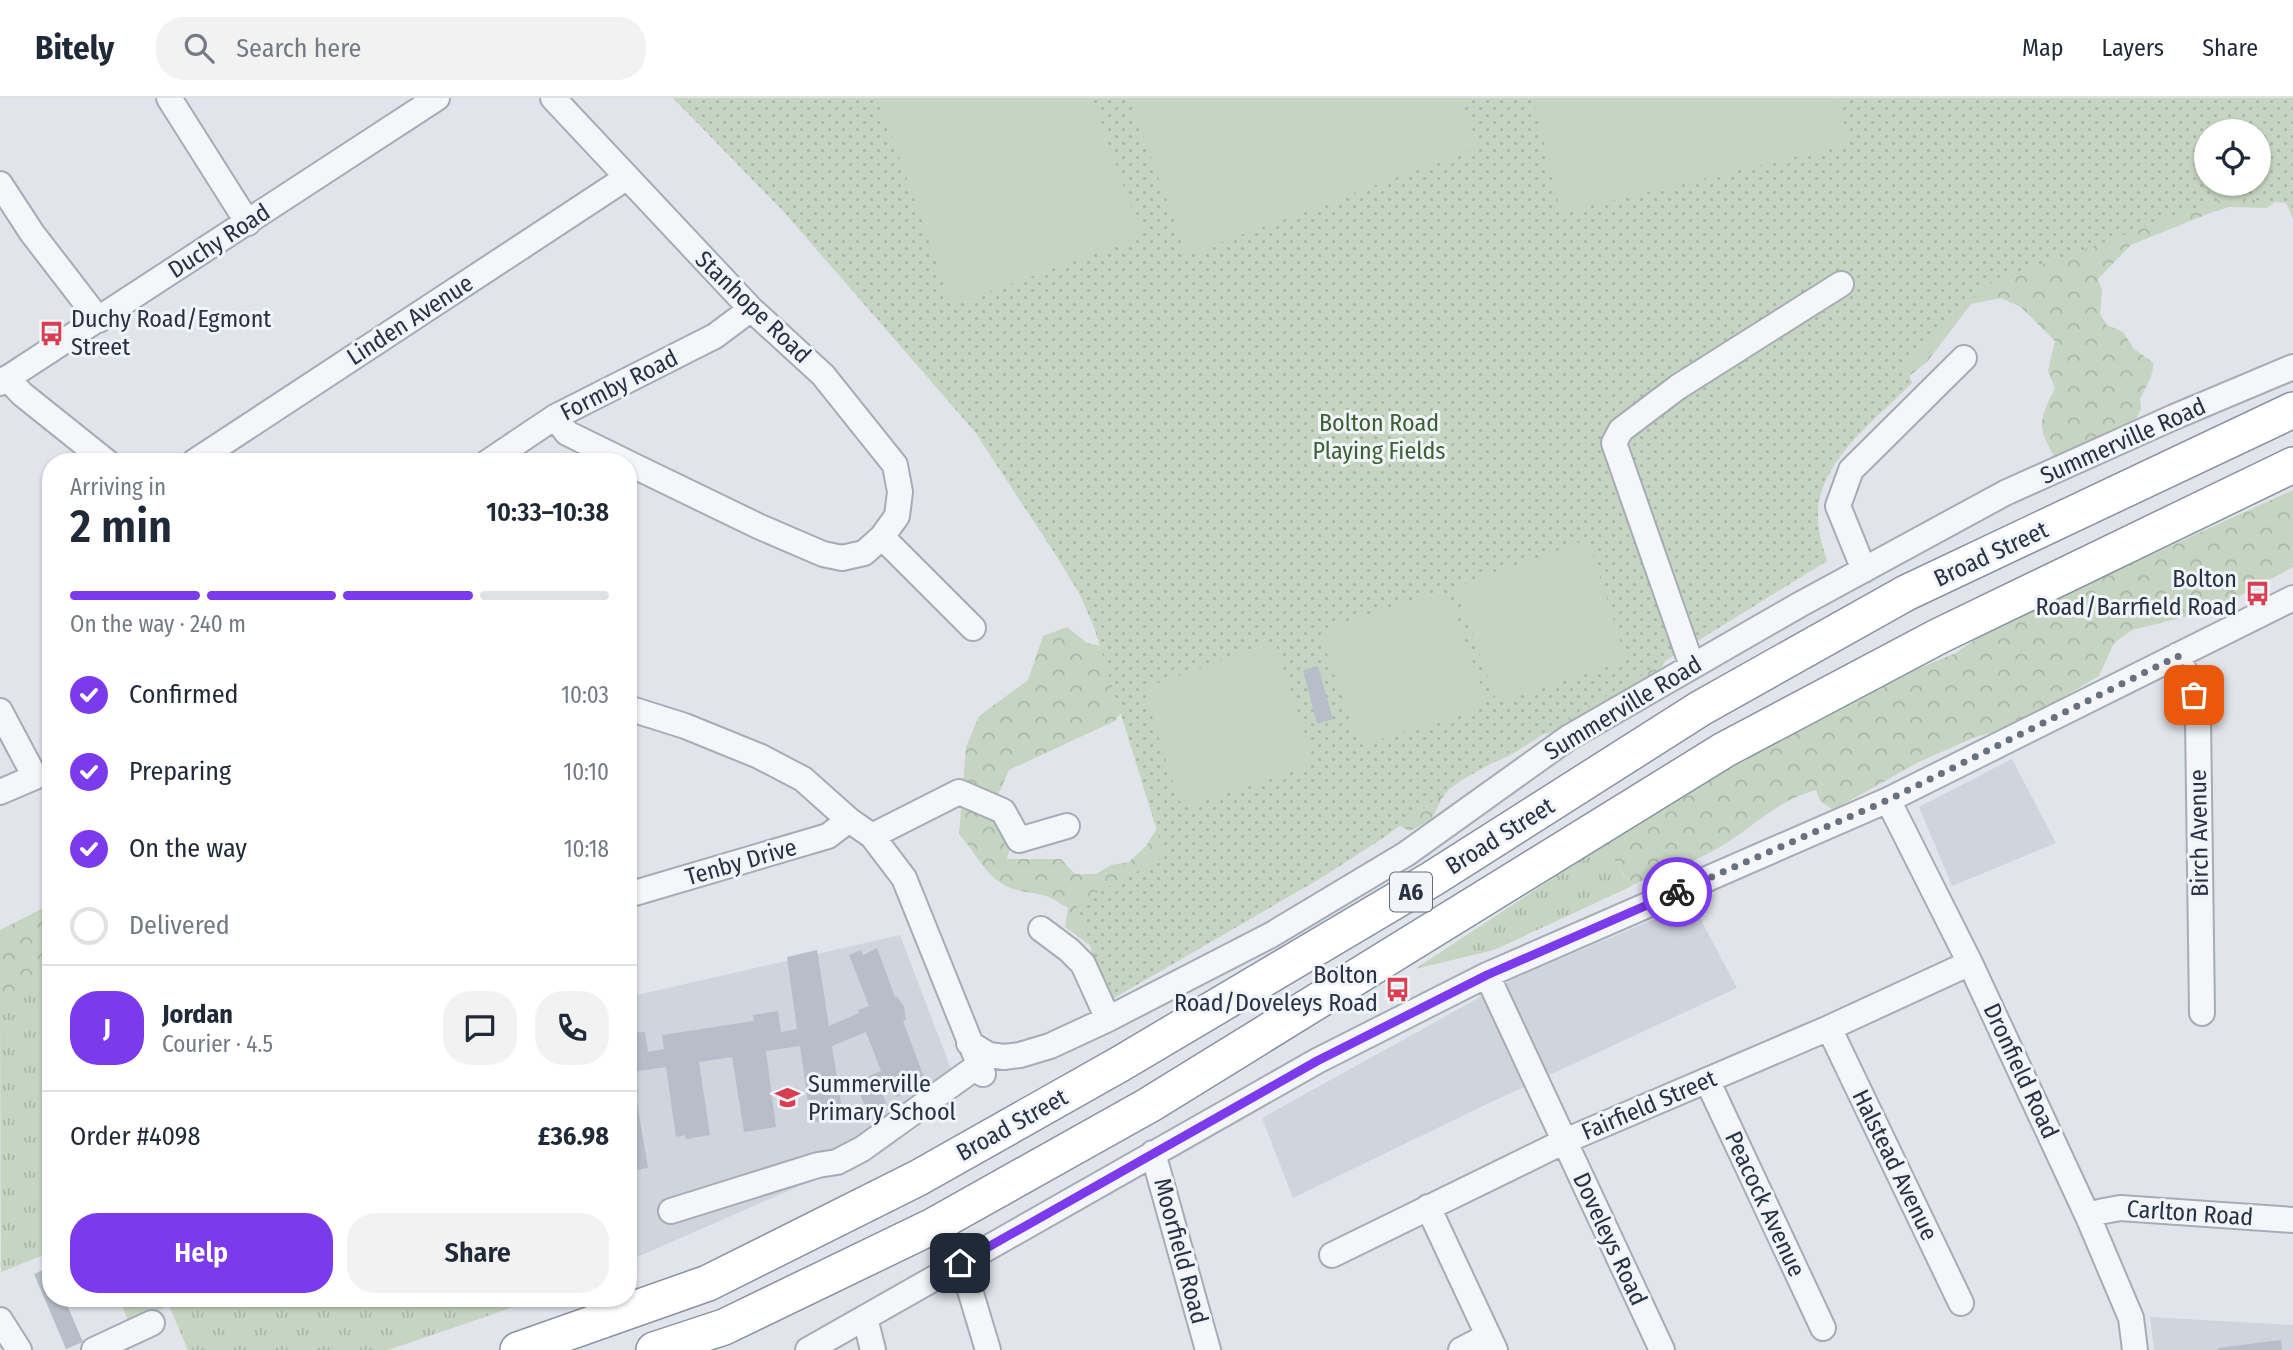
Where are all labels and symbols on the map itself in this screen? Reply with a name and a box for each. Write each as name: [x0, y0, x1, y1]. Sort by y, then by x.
street label: Duchy Road: [163, 198, 275, 284]
street label: Stanhope Road: [690, 245, 816, 369]
street label: Linden Avenue: [342, 269, 478, 371]
place label: Duchy Road/Egmont Street: [71, 305, 271, 361]
bus stop icon: Duchy Road/Egmont Street: [37, 319, 65, 347]
street label: Formby Road: [556, 343, 682, 427]
street label: Summerville Road: [2036, 392, 2210, 490]
park label: Bolton Road Playing Fields: [1312, 409, 1446, 465]
street label: Broad Street: [1930, 515, 2053, 593]
place label: Bolton Road/Barrfield Road: [2035, 565, 2237, 621]
bus stop icon: Bolton Road/Barrfield Road: [2243, 579, 2271, 607]
street label: Summerville Road: [1539, 650, 1707, 766]
pin: [2164, 665, 2224, 725]
street label: Birch Avenue: [2184, 769, 2214, 897]
street label: Broad Street: [1441, 792, 1559, 880]
street label: Tenby Drive: [682, 833, 800, 891]
courier: [1642, 857, 1712, 927]
road number: A6: [1390, 872, 1432, 912]
place label: Bolton Road/Doveleys Road: [1174, 961, 1378, 1017]
bus stop icon: Bolton Road/Doveleys Road: [1384, 975, 1412, 1003]
street label: Dronfield Road: [1978, 999, 2064, 1143]
street label: Fairfield Street: [1578, 1064, 1721, 1146]
place label: Summerville Primary School: [808, 1070, 956, 1126]
street label: Broad Street: [952, 1083, 1072, 1167]
school or university icon: Summerville Primary School: [774, 1084, 802, 1112]
street label: Halstead Avenue: [1846, 1085, 1944, 1245]
street label: Peacock Avenue: [1719, 1127, 1811, 1281]
street label: Doveleys Road: [1567, 1168, 1653, 1310]
street label: Moorfield Road: [1148, 1175, 1214, 1327]
street label: Carlton Road: [2126, 1195, 2254, 1231]
pin: [930, 1233, 990, 1293]

